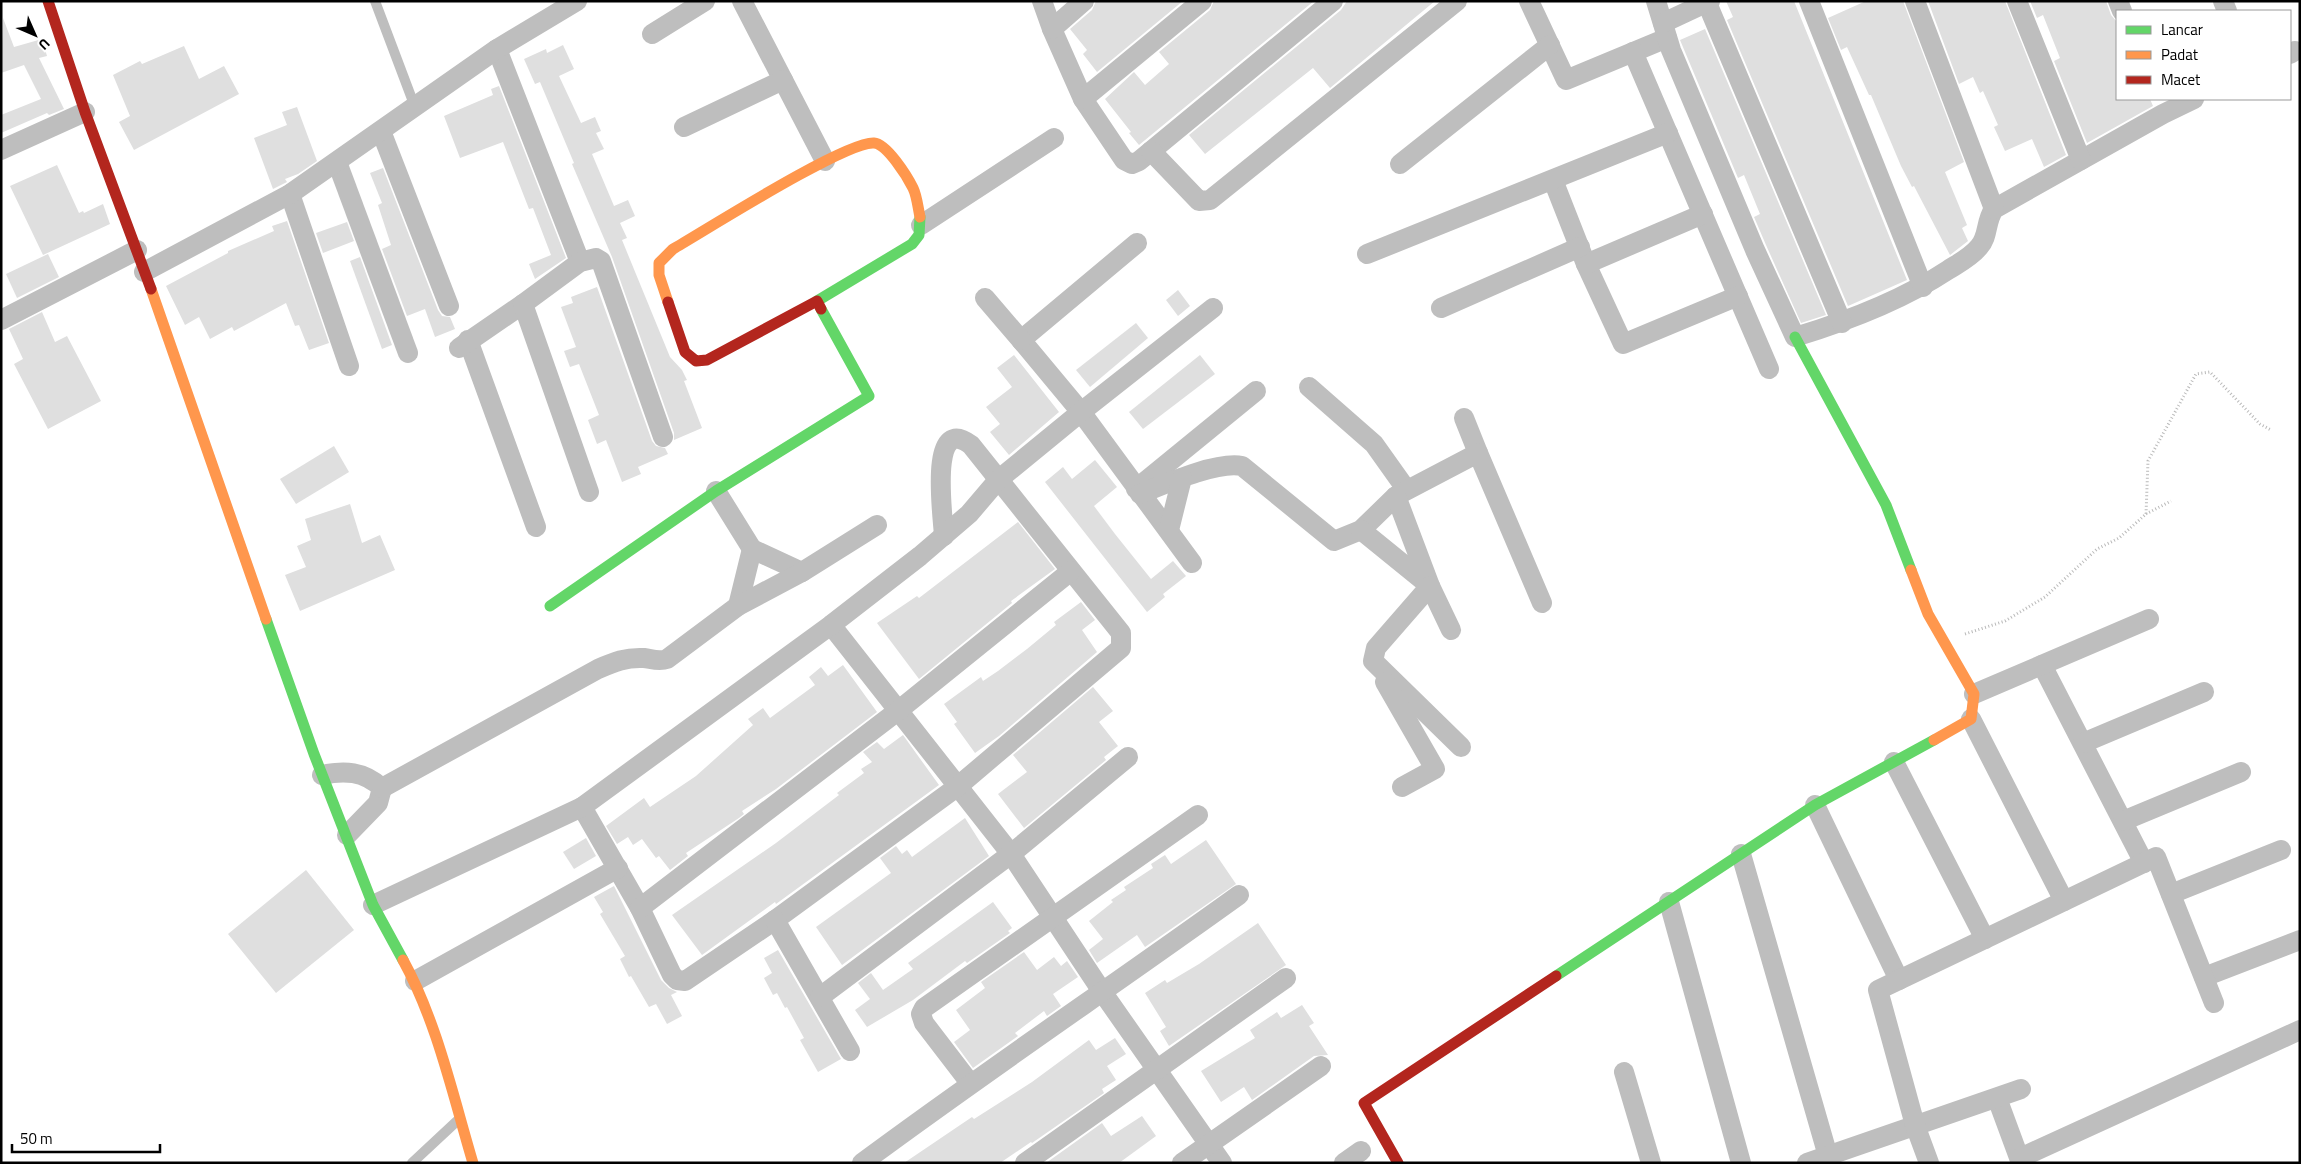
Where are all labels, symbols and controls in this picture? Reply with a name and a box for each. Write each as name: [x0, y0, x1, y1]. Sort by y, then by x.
north arrow: [10, 10, 60, 60]
legend: [2116, 10, 2291, 100]
text: Lancar: [2161, 18, 2203, 41]
text: U: [34, 34, 55, 55]
text: Padat: [2161, 43, 2199, 66]
text: Macet: [2161, 68, 2201, 91]
scale bar: [12, 1122, 160, 1154]
text: 50 m: [20, 1127, 53, 1150]

